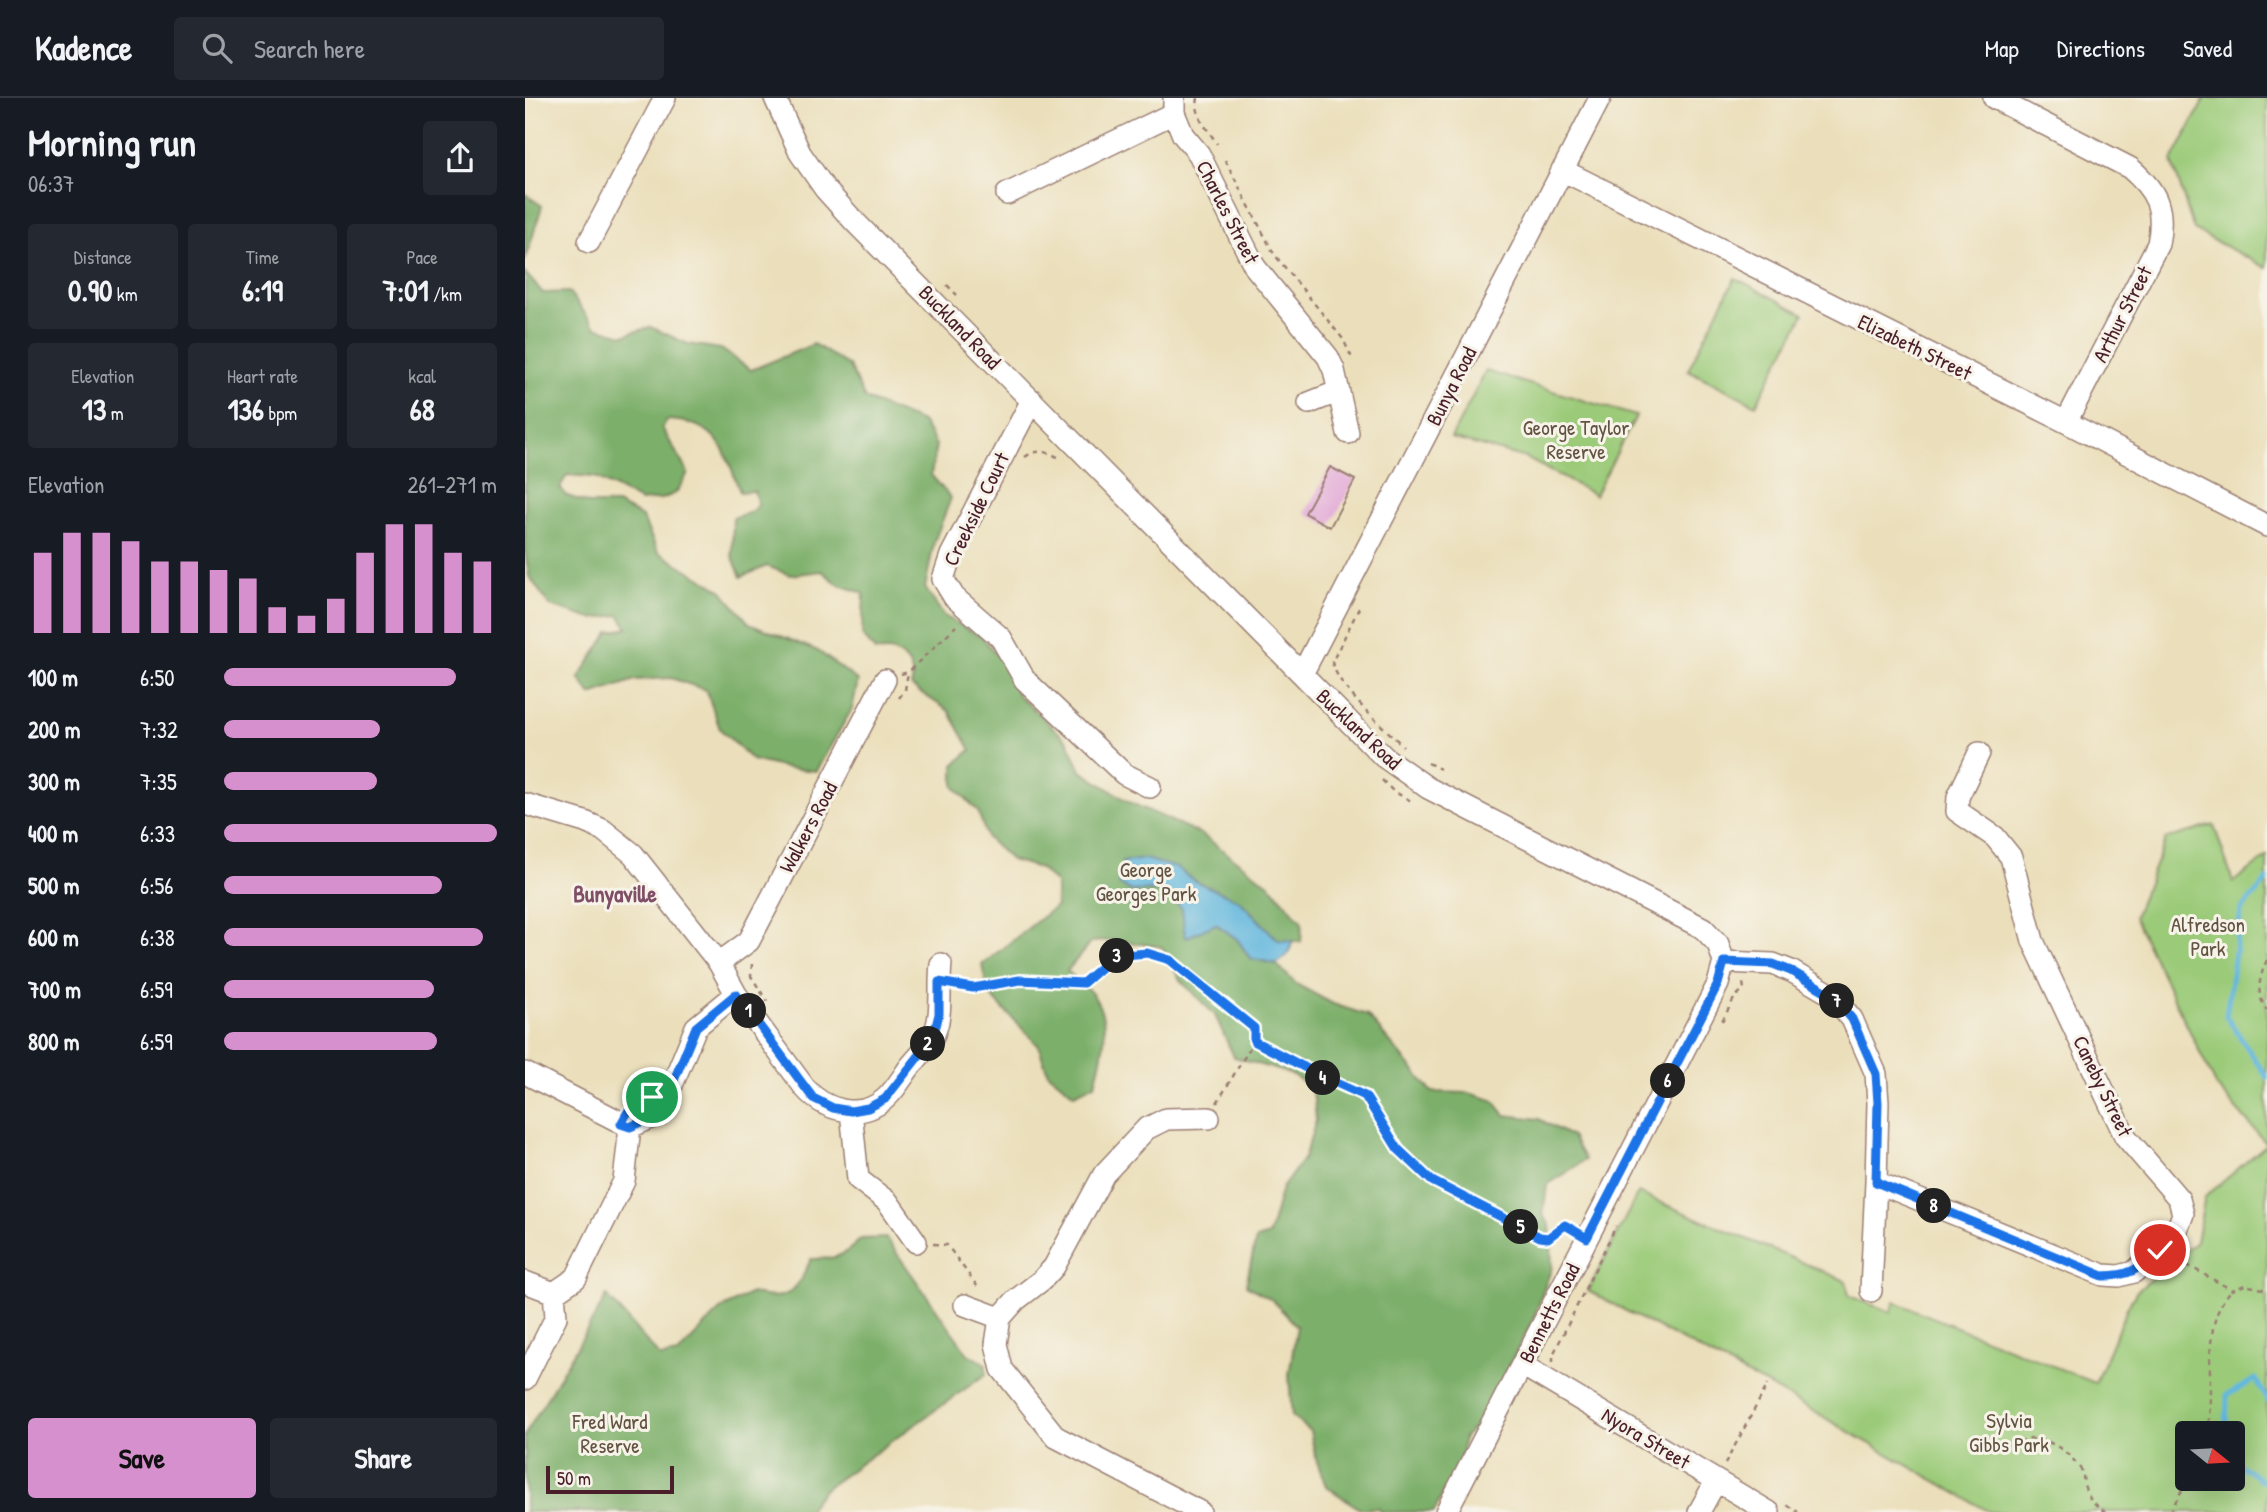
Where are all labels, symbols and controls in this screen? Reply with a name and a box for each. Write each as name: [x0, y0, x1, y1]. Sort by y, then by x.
search box: [174, 17, 664, 80]
text: Kadence: [35, 26, 132, 70]
icon: search: [198, 29, 236, 67]
text: Search here: [254, 31, 365, 66]
text: Map: [1985, 32, 2019, 64]
text: Directions: [2057, 32, 2145, 64]
text: Saved: [2183, 32, 2232, 64]
text: Morning run: [28, 116, 196, 168]
button: share: [423, 121, 497, 195]
street label: Charles Street: [1190, 155, 1267, 269]
text: 06:37: [28, 168, 75, 199]
text: Distance: [74, 244, 132, 270]
text: Time: [246, 244, 279, 270]
text: Pace: [406, 244, 438, 270]
street label: Arthur Street: [2085, 260, 2159, 367]
text: 0.90: [68, 270, 112, 310]
text: 6:19: [242, 270, 283, 310]
text: 7:01: [382, 270, 429, 310]
street label: Buckland Road: [913, 279, 1007, 375]
text: km: [112, 281, 138, 307]
text: /km: [429, 281, 462, 307]
street label: Elizabeth Street: [1853, 307, 1978, 387]
street label: Bunya Road: [1419, 342, 1483, 430]
text: Elevation: [71, 363, 134, 389]
text: Heart rate: [227, 363, 298, 389]
text: kcal: [408, 363, 436, 389]
text: 13: [82, 389, 106, 429]
text: 136: [228, 389, 264, 429]
text: 68: [410, 389, 435, 429]
text: m: [106, 400, 124, 426]
text: bpm: [264, 400, 297, 426]
park label: George Taylor Reserve: [1523, 413, 1629, 466]
street label: Creekside Court: [936, 447, 1016, 571]
text: Elevation: [28, 469, 104, 500]
text: 261–271 m: [408, 469, 497, 500]
text: 100 m: [28, 662, 78, 693]
text: 6:50: [140, 662, 175, 693]
street label: Buckland Road: [1310, 682, 1408, 776]
text: 200 m: [28, 714, 80, 745]
text: 7:32: [140, 714, 178, 745]
text: 300 m: [28, 766, 80, 797]
text: 7:35: [140, 766, 177, 797]
street label: Walkers Road: [772, 776, 844, 878]
text: 400 m: [28, 818, 78, 849]
text: 6:33: [140, 818, 175, 849]
park label: George Georges Park: [1096, 855, 1197, 908]
text: 500 m: [28, 870, 79, 901]
text: 6:56: [140, 870, 173, 901]
district label: Bunyaville: [573, 878, 658, 910]
park label: Alfredson Park: [2171, 910, 2245, 963]
text: 600 m: [28, 922, 79, 953]
text: 6:38: [140, 922, 175, 953]
pin: 3: [1099, 938, 1135, 974]
text: 3: [1112, 942, 1121, 968]
text: 700 m: [28, 974, 81, 1005]
text: 6:59: [140, 974, 173, 1005]
pin: 7: [1819, 984, 1855, 1018]
text: 7: [1832, 987, 1841, 1013]
pin: 1: [731, 993, 767, 1028]
text: 1: [745, 997, 752, 1023]
text: 800 m: [28, 1026, 80, 1057]
text: 6:59: [140, 1026, 173, 1057]
pin: 2: [911, 1026, 945, 1062]
text: 2: [923, 1030, 932, 1056]
street label: Caneby Street: [2066, 1031, 2140, 1142]
pin: 4: [1305, 1060, 1341, 1096]
pin: 6: [1651, 1063, 1685, 1098]
text: 4: [1319, 1064, 1326, 1090]
pin: [622, 1067, 682, 1127]
text: 6: [1664, 1067, 1671, 1093]
icon: arrive: [633, 1078, 671, 1116]
pin: 8: [1917, 1188, 1951, 1224]
text: 8: [1929, 1192, 1938, 1218]
pin: 5: [1503, 1210, 1539, 1244]
text: 5: [1516, 1213, 1525, 1239]
pin: [2130, 1220, 2190, 1280]
icon: check: [2141, 1231, 2179, 1269]
street label: Bennetts Road: [1512, 1258, 1586, 1368]
street label: Nyora Street: [1596, 1400, 1696, 1476]
park label: Sylvia Gibbs Park: [1969, 1406, 2049, 1459]
park label: Fred Ward Reserve: [572, 1407, 647, 1460]
button: Save: [28, 1418, 256, 1498]
button: Share: [270, 1418, 497, 1498]
north arrow: [2175, 1421, 2245, 1491]
map controls: [2175, 1421, 2245, 1491]
scale bar: [546, 1463, 674, 1495]
text: 50 m: [557, 1465, 591, 1491]

